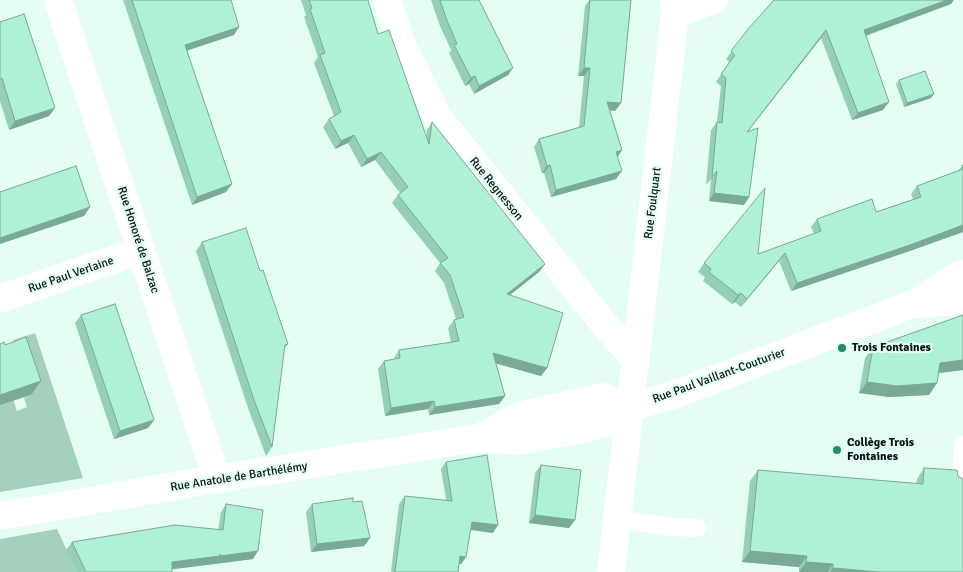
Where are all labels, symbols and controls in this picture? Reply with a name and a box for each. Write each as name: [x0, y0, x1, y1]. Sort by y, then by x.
street label: Rue Regnesson: [466, 154, 526, 224]
street label: Rue Foulquart: [641, 166, 665, 240]
street label: Rue Honoré de Balzac: [114, 185, 162, 295]
street label: Rue Paul Verlaine: [26, 254, 116, 296]
place label: Trois Fontaines: [852, 341, 931, 355]
marker: Trois Fontaines: [836, 342, 848, 354]
street label: Rue Paul Vaillant-Couturier: [651, 345, 787, 407]
place label: Collège Trois Fontaines: [847, 436, 914, 464]
marker: Collège Trois Fontaines: [831, 444, 843, 456]
street label: Rue Anatole de Barthélémy: [169, 459, 309, 495]

